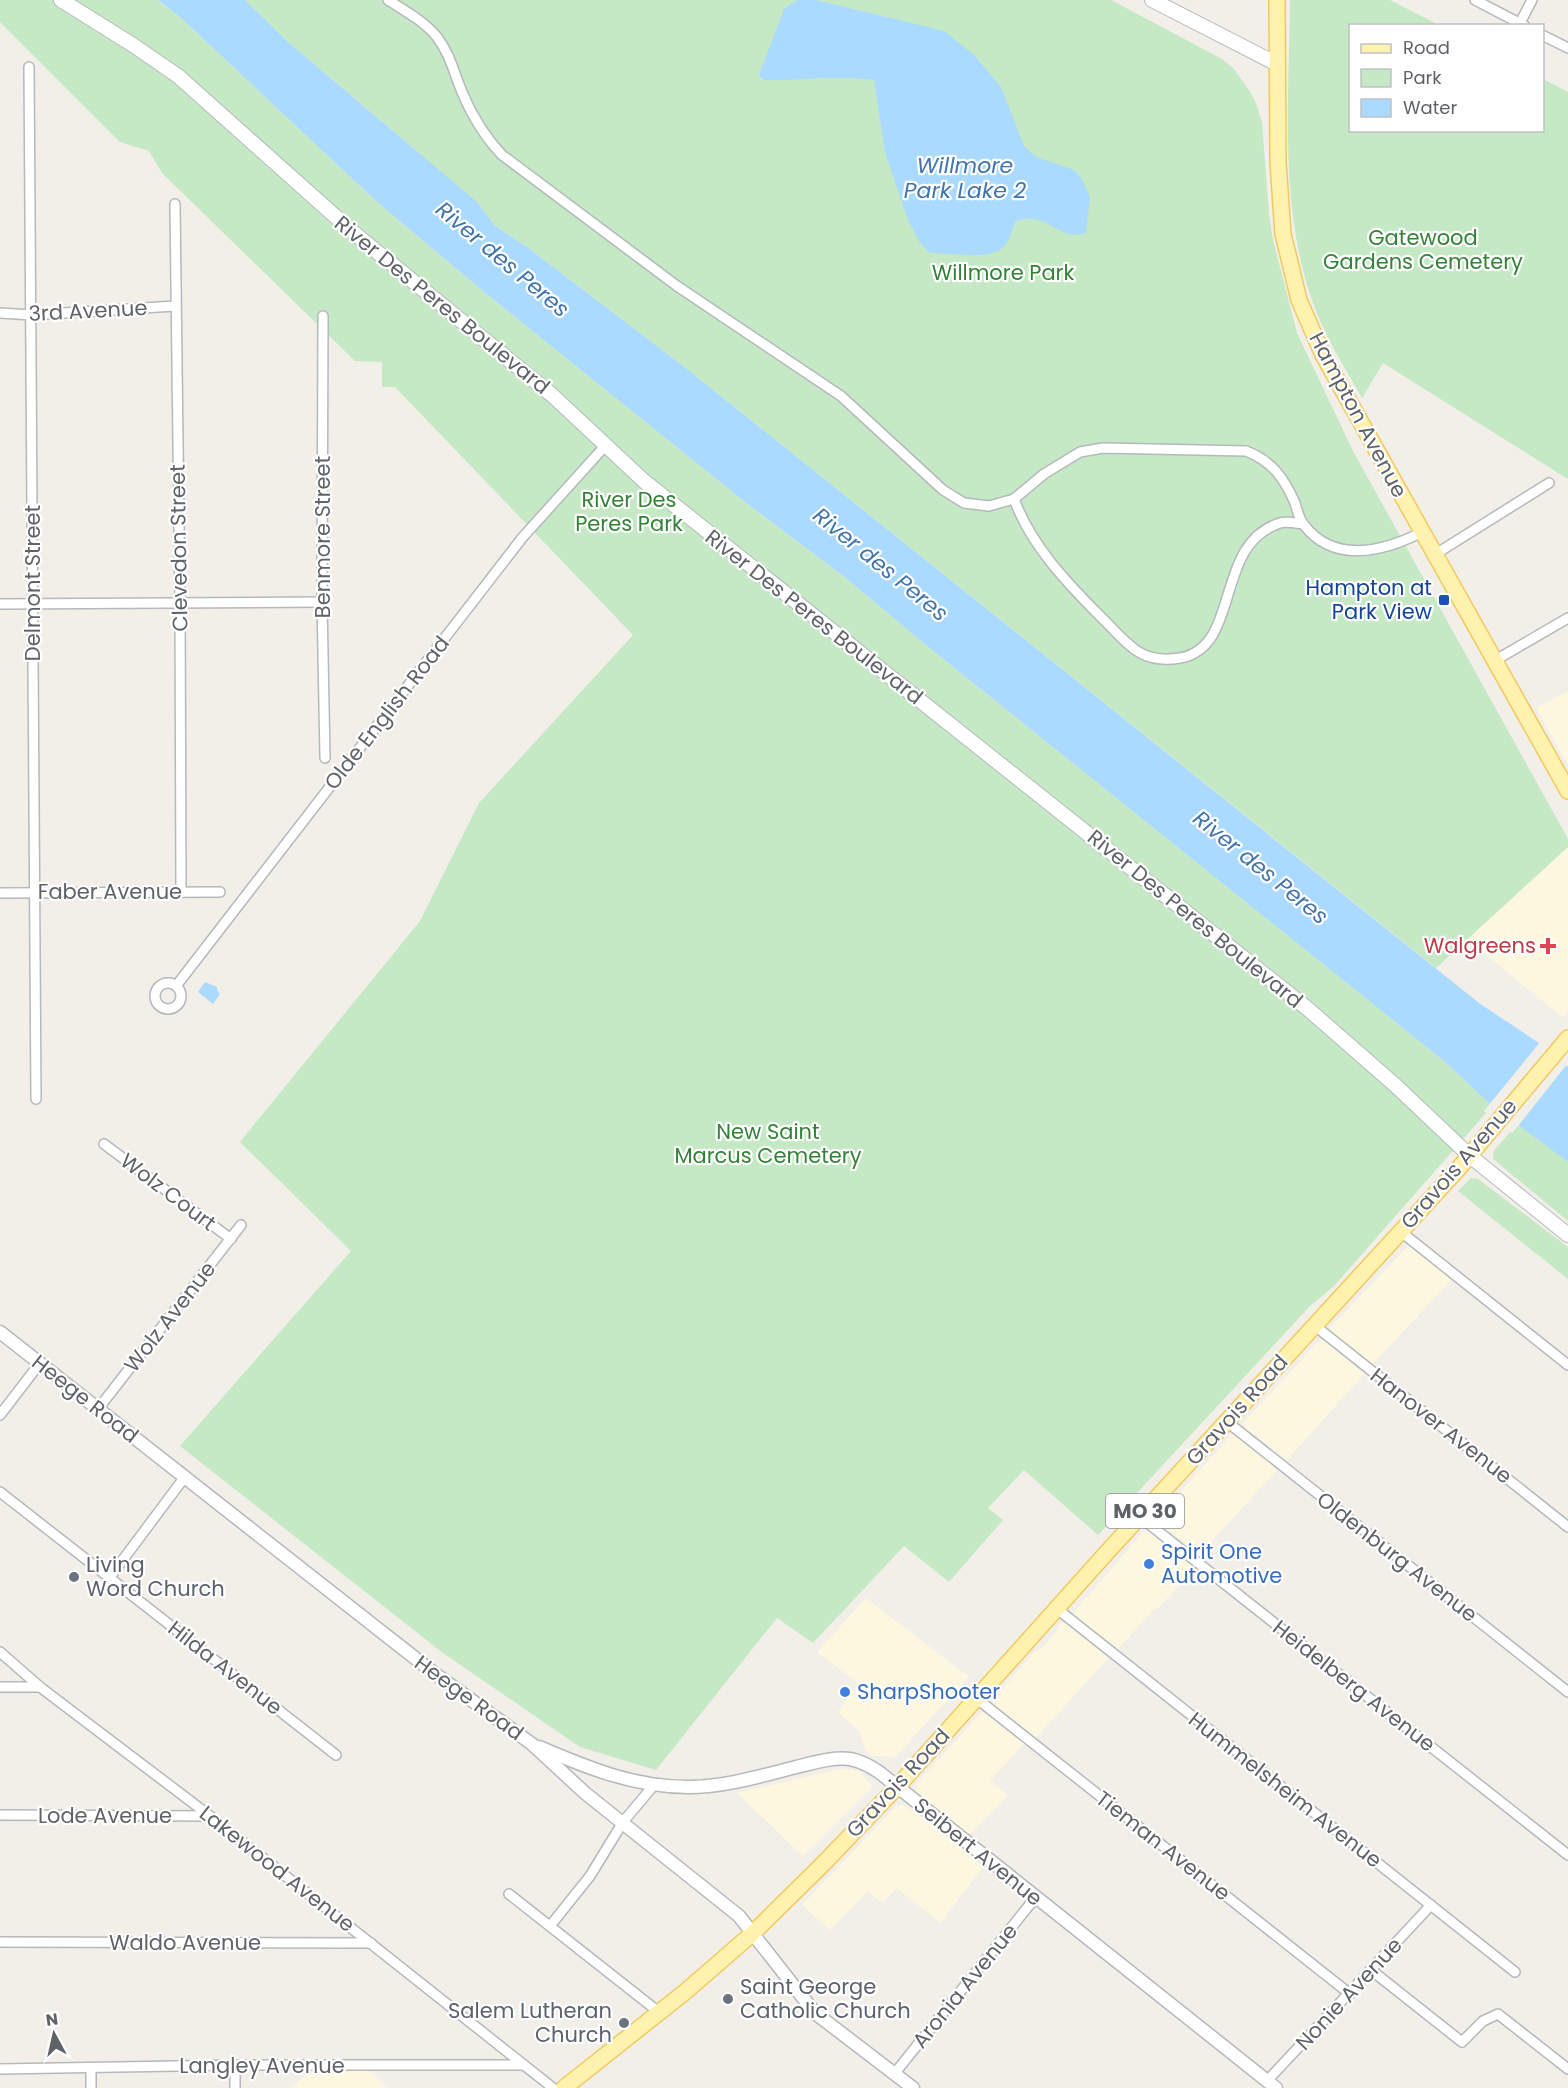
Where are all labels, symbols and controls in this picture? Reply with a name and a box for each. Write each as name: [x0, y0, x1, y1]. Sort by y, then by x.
legend: [1349, 24, 1544, 132]
text: Road: [1403, 35, 1450, 60]
text: Park: [1403, 65, 1442, 90]
text: Water: [1403, 95, 1457, 120]
water label: Willmore Park Lake 2: [904, 150, 1026, 206]
water label: River des Peres: [429, 194, 576, 325]
street label: River Des Peres Boulevard: [329, 209, 556, 401]
park label: Gatewood Gardens Cemetery: [1323, 223, 1523, 276]
park label: Willmore Park: [932, 258, 1074, 287]
street label: 3rd Avenue: [28, 293, 148, 328]
street label: Hampton Avenue: [1303, 327, 1414, 503]
street label: Benmore Street: [308, 456, 337, 618]
street label: Clevedon Street: [163, 464, 194, 632]
park label: River Des Peres Park: [575, 485, 683, 538]
water label: River des Peres: [807, 500, 955, 629]
street label: Delmont Street: [18, 505, 47, 661]
street label: River Des Peres Boulevard: [699, 522, 929, 711]
place label: Hampton at Park View: [1305, 573, 1432, 626]
marker: Hampton at Park View: [1437, 593, 1451, 607]
street label: Olde English Road: [317, 630, 456, 796]
water label: River des Peres: [1187, 803, 1335, 932]
street label: River Des Peres Boulevard: [1082, 823, 1309, 1015]
street label: Faber Avenue: [38, 877, 182, 906]
place label: Walgreens: [1424, 931, 1536, 960]
marker: Walgreens: [1541, 939, 1555, 953]
street label: Gravois Avenue: [1394, 1092, 1523, 1235]
park label: New Saint Marcus Cemetery: [674, 1117, 862, 1170]
street label: Wolz Court: [115, 1146, 222, 1237]
street label: Wolz Avenue: [117, 1255, 222, 1378]
street label: Heege Road: [26, 1348, 145, 1449]
street label: Gravois Road: [1179, 1348, 1294, 1471]
street label: Hanover Avenue: [1364, 1361, 1518, 1490]
street label: Oldenburg Avenue: [1311, 1485, 1484, 1629]
road number: MO 30: [1106, 1494, 1184, 1528]
place label: Spirit One Automotive: [1161, 1537, 1282, 1590]
place label: Living Word Church: [86, 1550, 225, 1603]
marker: Spirit One Automotive: [1142, 1557, 1156, 1571]
marker: Living Word Church: [67, 1570, 81, 1584]
street label: Heidelberg Avenue: [1267, 1613, 1442, 1758]
street label: Hilda Avenue: [162, 1614, 288, 1721]
street label: Heege Road: [409, 1648, 530, 1747]
place label: SharpShooter: [857, 1677, 1000, 1706]
marker: SharpShooter: [838, 1685, 852, 1699]
street label: Hummelsheim Avenue: [1183, 1705, 1388, 1874]
street label: Gravois Road: [839, 1722, 956, 1844]
street label: Tieman Avenue: [1090, 1784, 1237, 1907]
street label: Seibert Avenue: [908, 1791, 1049, 1912]
street label: Lakewood Avenue: [194, 1799, 361, 1938]
street label: Lode Avenue: [38, 1801, 172, 1830]
street label: Aronia Avenue: [905, 1917, 1024, 2054]
street label: Waldo Avenue: [109, 1928, 261, 1957]
street label: Nonie Avenue: [1289, 1931, 1408, 2056]
place label: Saint George Catholic Church: [740, 1972, 911, 2025]
marker: Saint George Catholic Church: [721, 1992, 735, 2006]
place label: Salem Lutheran Church: [448, 1996, 612, 2049]
north arrow: [24, 2004, 84, 2064]
text: N: [44, 2007, 60, 2032]
marker: Salem Lutheran Church: [617, 2016, 631, 2030]
street label: Langley Avenue: [179, 2051, 345, 2080]

